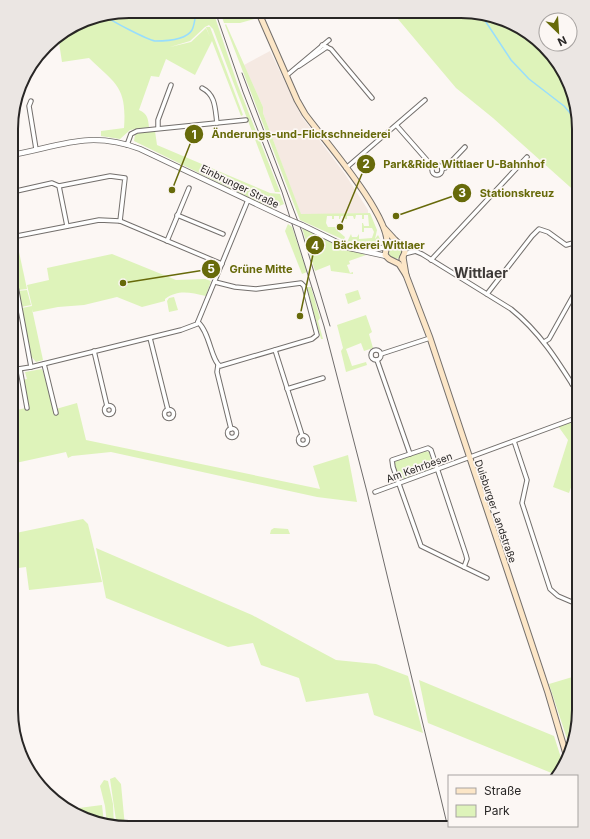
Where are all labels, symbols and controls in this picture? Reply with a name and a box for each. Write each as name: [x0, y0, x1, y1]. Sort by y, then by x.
north arrow: [538, 12, 578, 52]
text: N: [555, 33, 569, 49]
callout: Änderungs-und-Flickschneiderei: [184, 123, 399, 146]
text: 1: [191, 127, 197, 142]
text: Änderungs-und-Flickschneiderei: [211, 127, 391, 141]
callout: Park&Ride Wittlaer U-Bahnhof: [356, 153, 553, 176]
text: 2: [362, 156, 370, 171]
text: Park&Ride Wittlaer U-Bahnhof: [383, 157, 545, 171]
street label: Einbrunger Straße: [199, 162, 281, 210]
callout: Stationskreuz: [452, 181, 562, 204]
text: 3: [458, 185, 466, 200]
text: Stationskreuz: [480, 186, 554, 200]
callout: Bäckerei Wittlaer: [305, 234, 432, 257]
text: 4: [311, 238, 319, 253]
text: Bäckerei Wittlaer: [333, 238, 425, 252]
callout: Grüne Mitte: [201, 257, 300, 280]
text: 5: [207, 261, 215, 276]
text: Grüne Mitte: [230, 262, 293, 276]
district label: Wittlaer: [454, 264, 508, 281]
street label: Am Kehrbesen: [384, 449, 454, 485]
street label: Duisburger Landstraße: [473, 458, 519, 564]
legend: [448, 775, 578, 827]
text: Straße: [484, 783, 521, 798]
text: Park: [484, 803, 510, 818]

